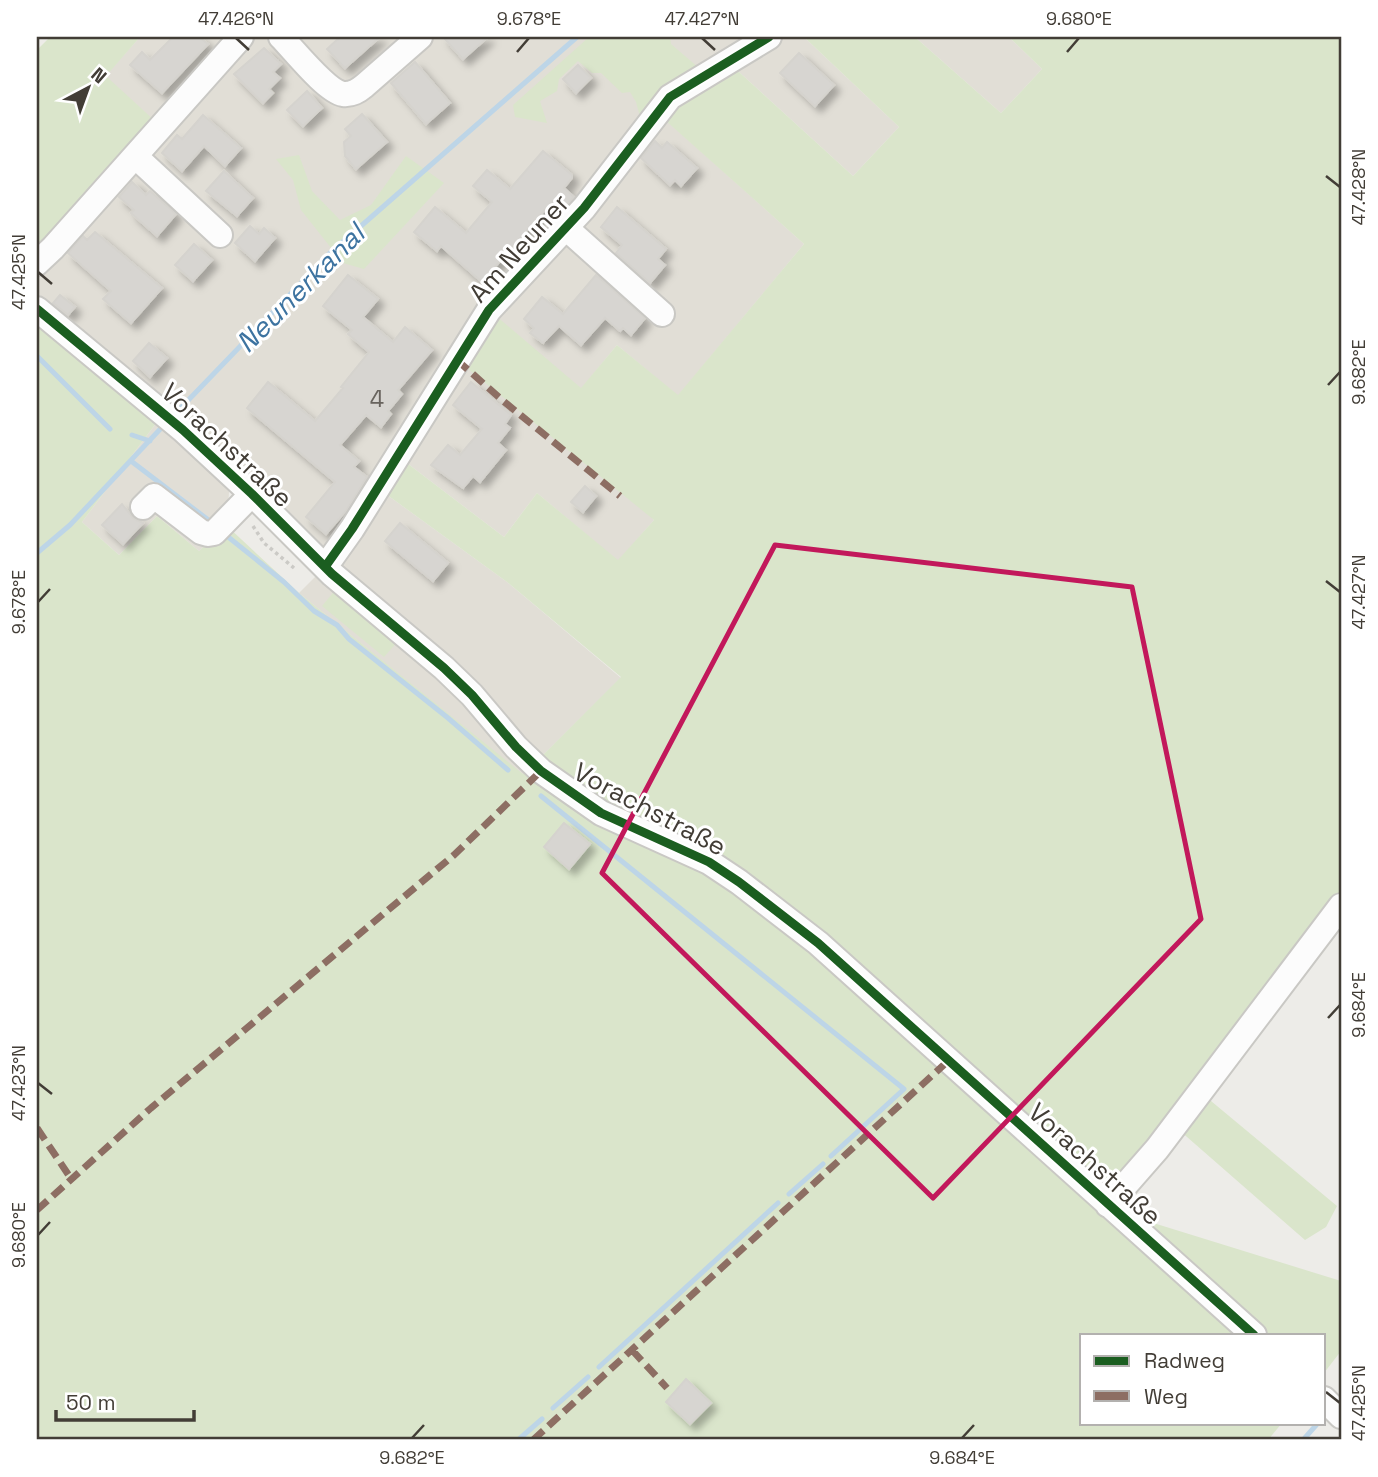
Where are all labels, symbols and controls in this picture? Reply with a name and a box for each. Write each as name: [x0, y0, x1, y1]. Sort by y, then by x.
text: 47.426°N: [198, 7, 274, 30]
text: 9.678°E: [497, 7, 561, 30]
text: 47.427°N: [664, 7, 740, 30]
text: 9.680°E: [1046, 7, 1112, 30]
north arrow: [52, 52, 122, 122]
text: N: [86, 62, 112, 89]
text: 47.428°N: [1347, 149, 1370, 225]
street label: Am Neuner: [461, 186, 577, 310]
water label: Neunerkanal: [228, 214, 374, 360]
text: 47.425°N: [7, 234, 30, 310]
text: 9.682°E: [1347, 339, 1370, 405]
street label: Vorachstraße: [154, 375, 300, 515]
house number: 4: [370, 384, 384, 414]
text: 47.427°N: [1347, 554, 1370, 630]
text: 9.678°E: [7, 570, 30, 634]
street label: Vorachstraße: [568, 755, 732, 863]
text: 9.684°E: [1347, 972, 1370, 1038]
text: 47.423°N: [7, 1045, 30, 1121]
street label: Vorachstraße: [1021, 1095, 1169, 1233]
text: 9.680°E: [7, 1202, 30, 1268]
legend: [1080, 1334, 1326, 1424]
text: Radweg: [1144, 1347, 1225, 1374]
text: 47.425°N: [1347, 1365, 1370, 1441]
scale bar: [56, 1379, 194, 1423]
text: Weg: [1144, 1383, 1188, 1410]
text: 50 m: [66, 1389, 116, 1416]
text: 9.682°E: [379, 1446, 445, 1469]
text: 9.684°E: [929, 1446, 995, 1469]

